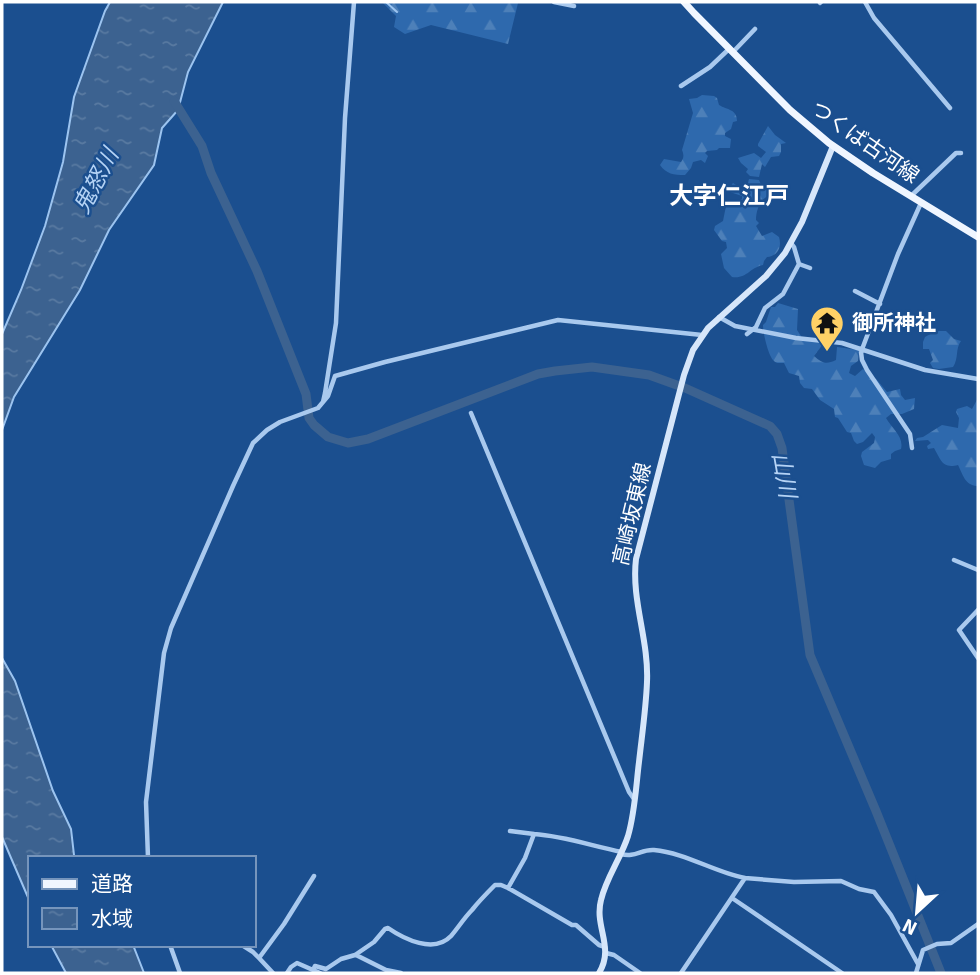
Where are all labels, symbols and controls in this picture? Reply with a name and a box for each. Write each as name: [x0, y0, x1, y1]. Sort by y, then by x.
street label: つくば古河線: [806, 95, 924, 189]
water label: 鬼怒川: [67, 141, 126, 218]
district label: 大字仁江戸: [669, 181, 789, 211]
temple icon: 御所神社: [808, 304, 846, 353]
place label: 御所神社: [852, 310, 936, 336]
water label: 山川: [766, 450, 803, 503]
street label: 高崎坂東線: [608, 460, 656, 568]
legend: [28, 856, 256, 947]
text: 道路: [91, 871, 133, 897]
north arrow: [882, 877, 952, 947]
text: 水域: [91, 906, 133, 932]
text: N: [899, 913, 921, 940]

